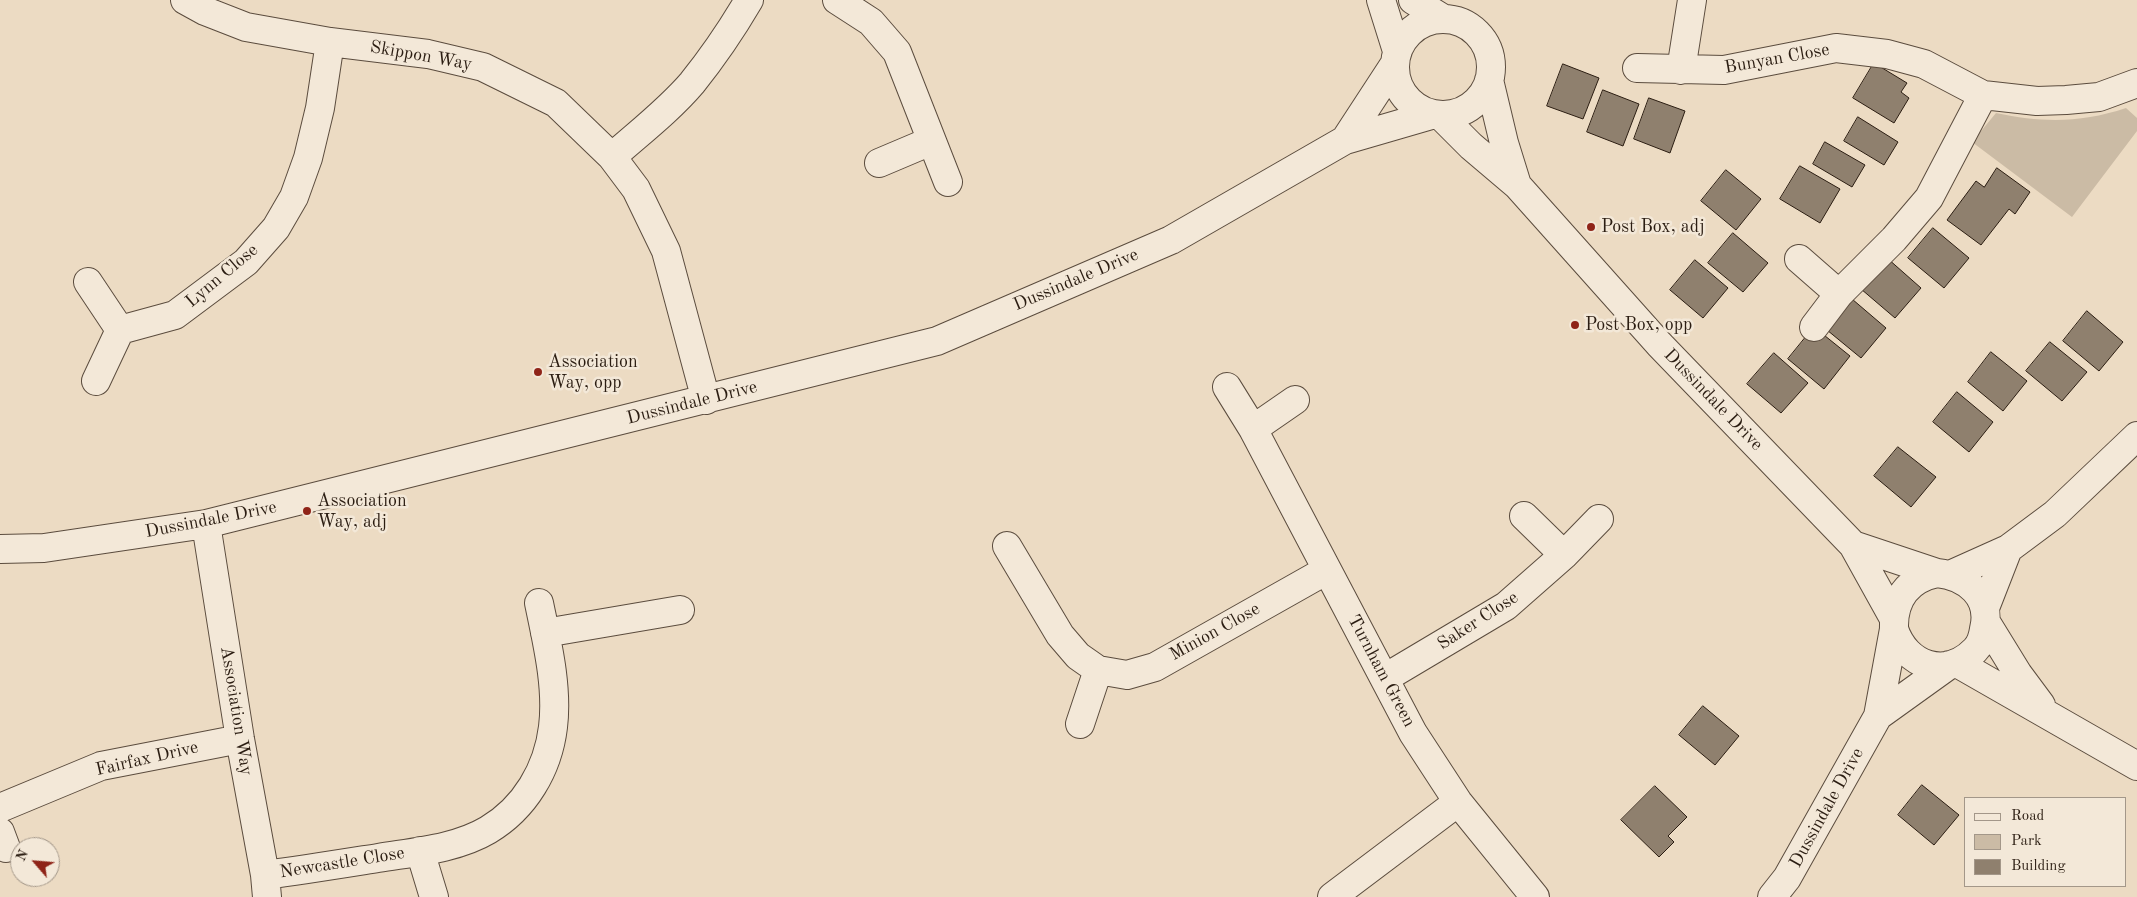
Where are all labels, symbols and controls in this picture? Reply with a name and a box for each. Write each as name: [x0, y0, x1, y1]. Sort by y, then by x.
street label: Skippon Way: [368, 36, 474, 76]
street label: Bunyan Close: [1723, 39, 1831, 79]
place label: Post Box, adj: [1601, 216, 1705, 238]
marker: Post Box, adj: [1585, 221, 1597, 233]
street label: Lynn Close: [181, 239, 263, 313]
street label: Dussindale Drive: [1010, 244, 1142, 316]
place label: Post Box, opp: [1585, 314, 1692, 336]
marker: Post Box, opp: [1569, 319, 1581, 331]
street label: Dussindale Drive: [1659, 344, 1767, 456]
place label: Association Way, opp: [548, 351, 638, 394]
marker: Association Way, opp: [532, 366, 544, 378]
street label: Dussindale Drive: [625, 376, 759, 430]
place label: Association Way, adj: [317, 490, 407, 532]
street label: Dussindale Drive: [143, 497, 279, 543]
marker: Association Way, adj: [301, 505, 313, 517]
street label: Saker Close: [1434, 587, 1522, 655]
street label: Minion Close: [1166, 598, 1264, 666]
street label: Turnham Green: [1342, 611, 1420, 731]
street label: Association Way: [215, 645, 257, 777]
street label: Fairfax Drive: [94, 737, 200, 781]
street label: Dussindale Drive: [1785, 744, 1869, 872]
legend: [1964, 797, 2127, 887]
text: Road: [2011, 809, 2044, 824]
text: Park: [2011, 834, 2042, 849]
north arrow: [10, 837, 60, 887]
street label: Newcastle Close: [278, 842, 406, 884]
text: N: [14, 848, 31, 864]
text: Building: [2011, 859, 2066, 874]

